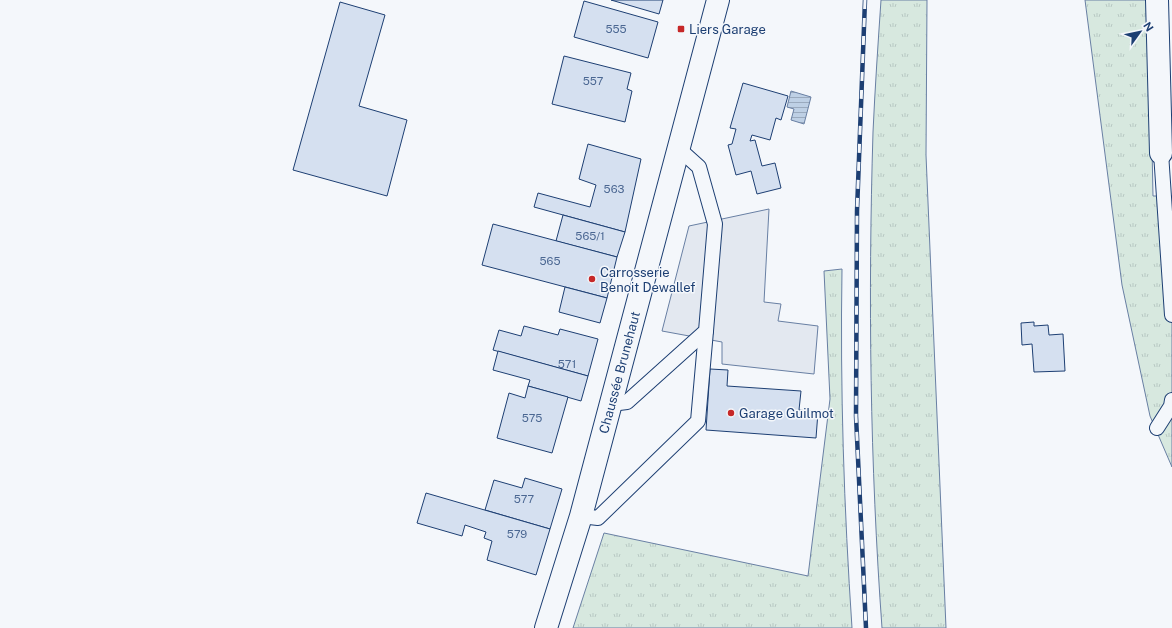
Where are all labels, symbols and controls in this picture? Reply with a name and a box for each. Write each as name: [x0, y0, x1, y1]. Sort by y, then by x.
north arrow: [1120, 12, 1160, 52]
text: N: [1141, 20, 1156, 33]
place label: Liers Garage: [689, 22, 766, 37]
house number: 555: [605, 23, 627, 35]
marker: Liers Garage: [676, 24, 686, 34]
house number: 557: [583, 75, 604, 87]
house number: 563: [604, 183, 624, 195]
house number: 565/1: [575, 230, 605, 242]
house number: 565: [540, 255, 560, 267]
place label: Carrosserie Benoit Dewallef: [600, 265, 696, 295]
marker: Carrosserie Benoit Dewallef: [587, 274, 597, 284]
street label: Chaussée Brunehaut: [596, 310, 643, 435]
house number: 571: [558, 358, 576, 370]
place label: Garage Guilmot: [739, 406, 834, 421]
marker: Garage Guilmot: [726, 408, 736, 418]
house number: 575: [522, 412, 542, 424]
house number: 577: [514, 493, 535, 505]
house number: 579: [507, 528, 527, 540]

